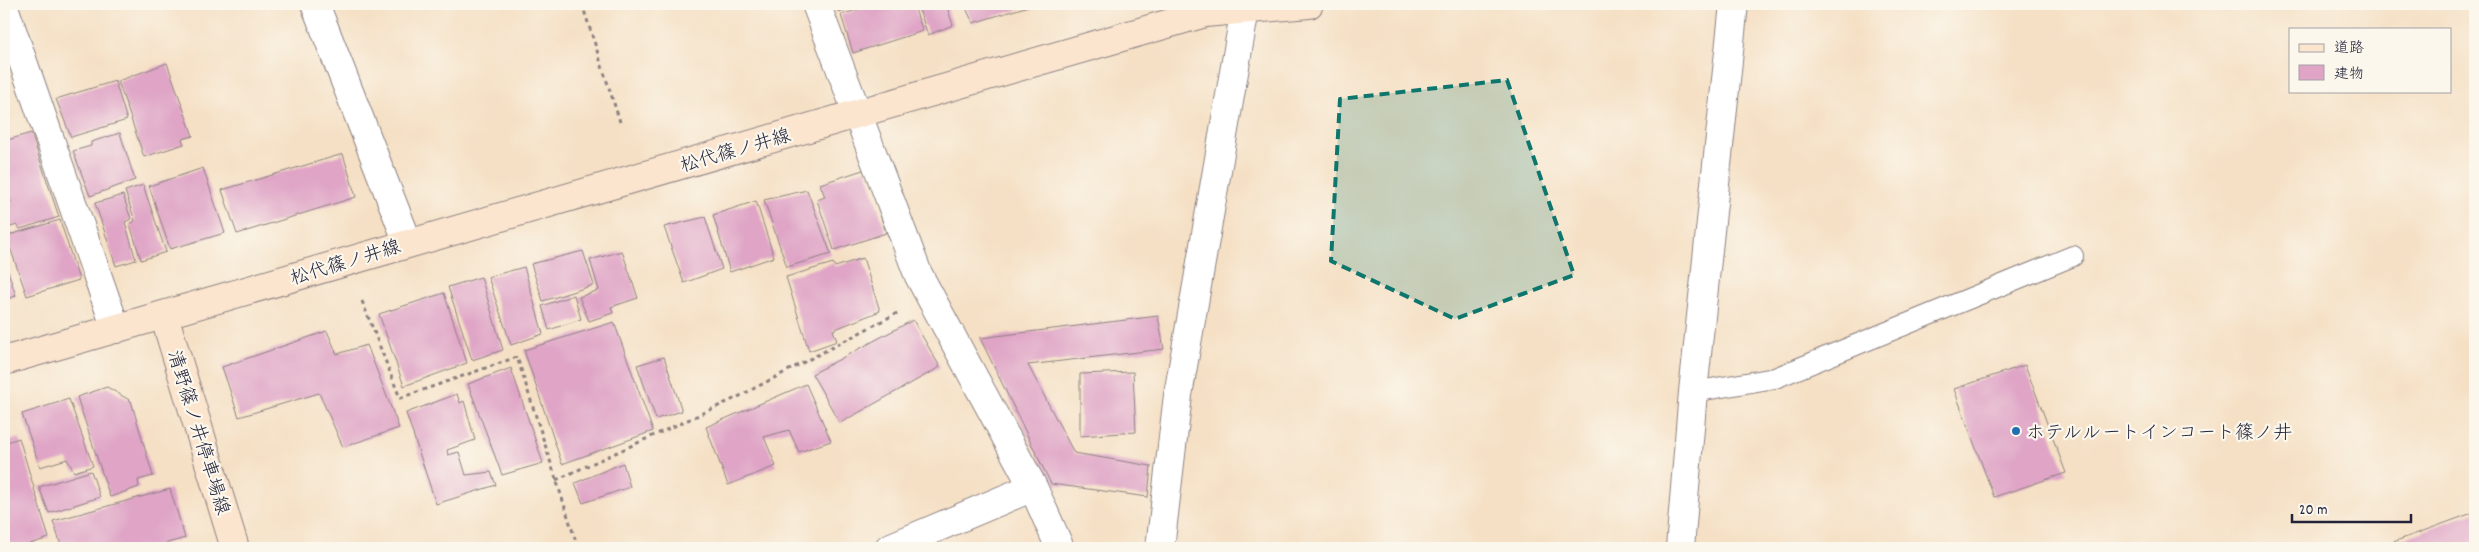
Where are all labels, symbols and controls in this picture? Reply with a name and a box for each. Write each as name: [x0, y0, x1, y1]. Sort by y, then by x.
legend: [2289, 28, 2452, 92]
text: 道路: [2334, 38, 2364, 60]
text: 建物: [2334, 64, 2364, 86]
street label: 松代篠ノ井線: [677, 124, 794, 181]
street label: 松代篠ノ井線: [288, 235, 404, 294]
street label: 清野篠ノ井停車場線: [159, 347, 235, 519]
place label: ホテルルートインコート篠ノ井: [2026, 421, 2292, 448]
marker: ホテルルートインコート篠ノ井: [2010, 425, 2022, 437]
scale bar: [2292, 492, 2410, 524]
text: 20 m: [2299, 500, 2327, 522]

